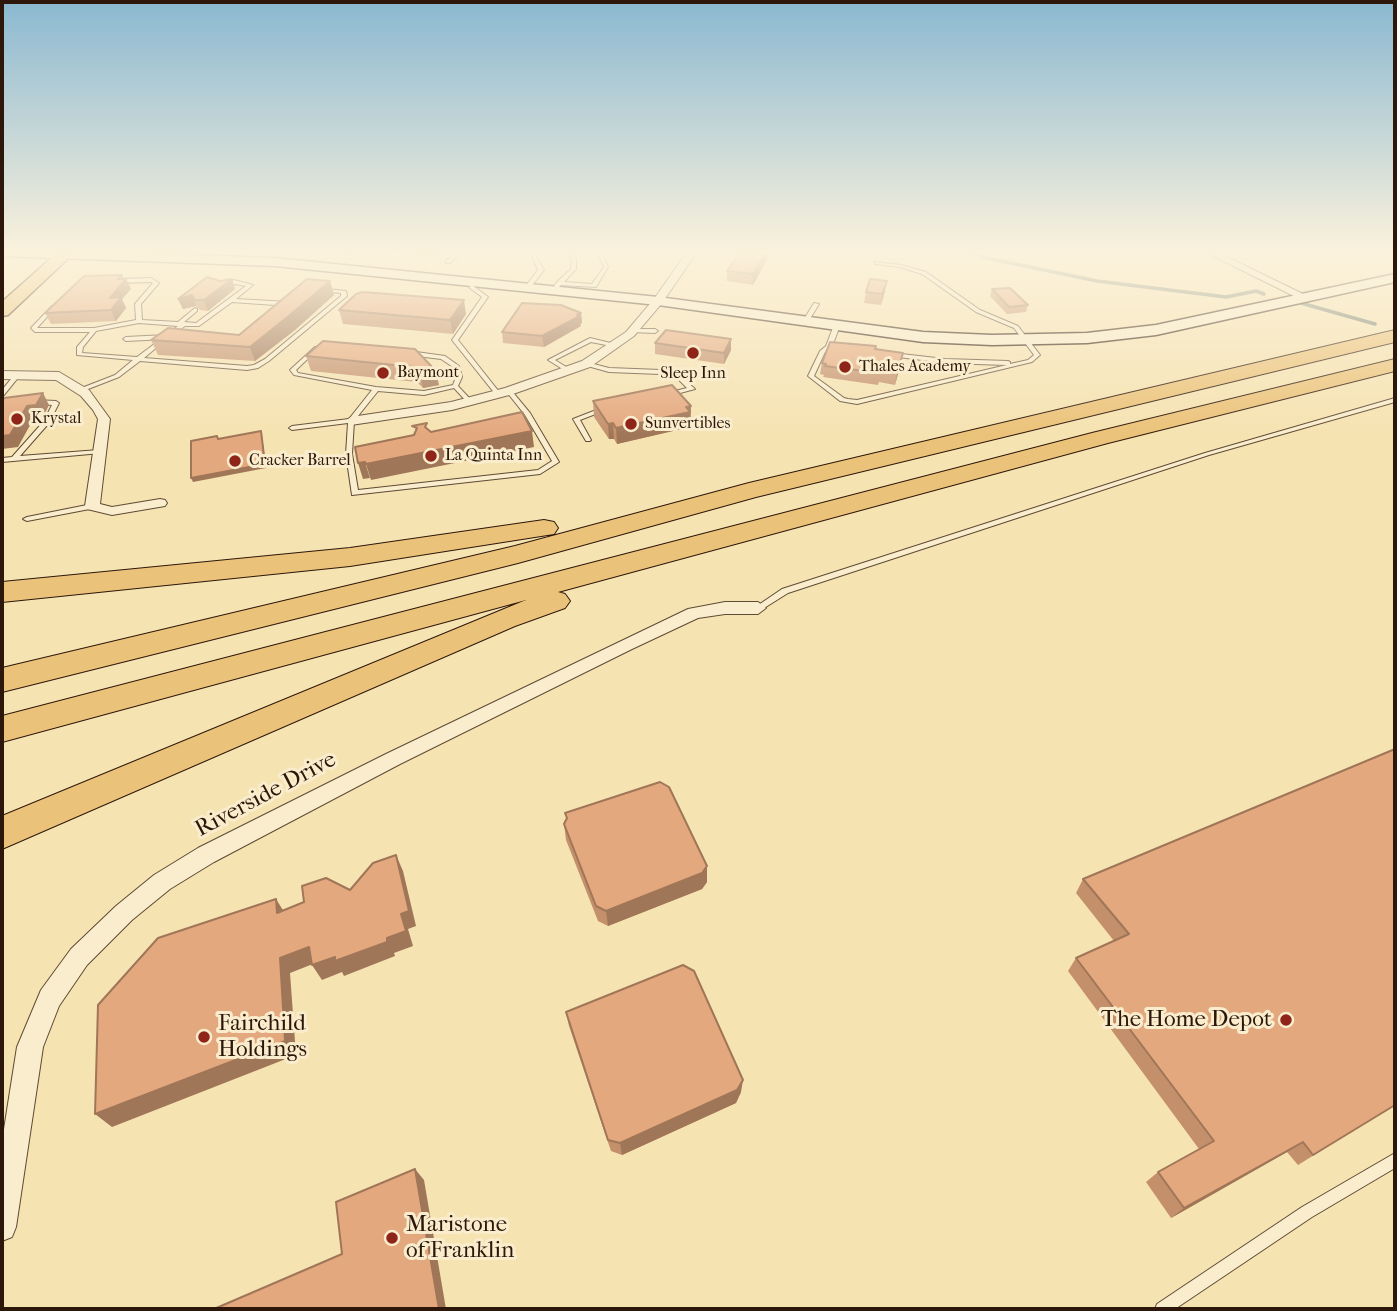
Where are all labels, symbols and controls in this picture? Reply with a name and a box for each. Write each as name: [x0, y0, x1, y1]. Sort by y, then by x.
marker: Sleep Inn: [685, 345, 701, 361]
place label: Thales Academy: [859, 357, 971, 377]
marker: Thales Academy: [837, 359, 853, 375]
place label: Baymont: [397, 363, 459, 383]
place label: Sleep Inn: [660, 364, 726, 384]
marker: Baymont: [375, 365, 391, 381]
place label: Krystal: [31, 409, 81, 429]
marker: Krystal: [9, 411, 25, 427]
place label: Sunvertibles: [645, 414, 730, 434]
marker: Sunvertibles: [623, 416, 639, 432]
place label: La Quinta Inn: [445, 446, 542, 466]
marker: La Quinta Inn: [423, 448, 439, 464]
place label: Cracker Barrel: [249, 451, 351, 471]
marker: Cracker Barrel: [227, 453, 243, 469]
street label: Riverside Drive: [191, 746, 341, 844]
place label: The Home Depot: [1101, 1006, 1272, 1034]
place label: Fairchild Holdings: [218, 1010, 307, 1064]
marker: The Home Depot: [1278, 1012, 1294, 1028]
marker: Fairchild Holdings: [196, 1029, 212, 1045]
place label: Maristone of Franklin: [406, 1211, 514, 1265]
marker: Maristone of Franklin: [384, 1230, 400, 1246]

